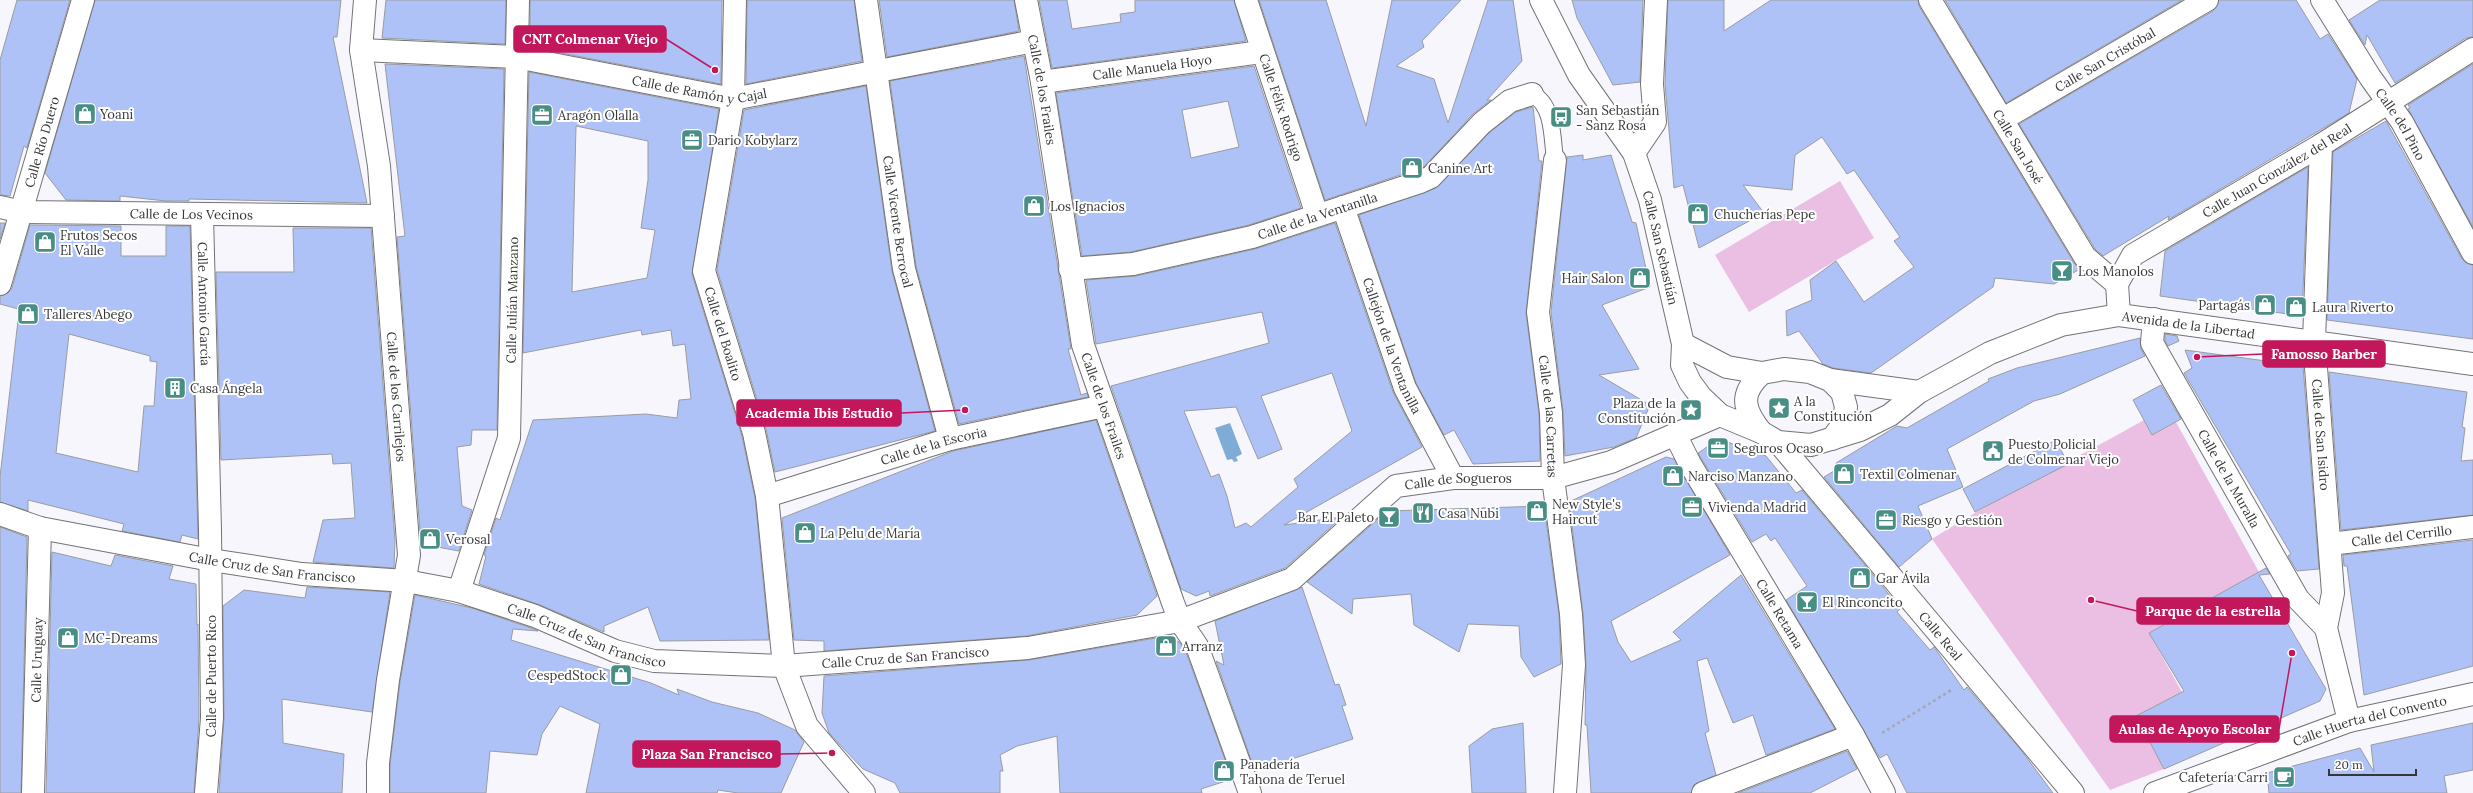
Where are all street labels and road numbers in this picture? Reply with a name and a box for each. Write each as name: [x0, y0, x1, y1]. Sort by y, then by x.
street label: Calle San Cristóbal: [2052, 24, 2159, 96]
street label: Calle de los Frailes: [1024, 33, 1060, 146]
street label: Calle Manuela Hoyo: [1091, 51, 1213, 84]
street label: Calle Félix Rodrigo: [1255, 51, 1307, 164]
street label: Calle de Ramón y Cajal: [631, 72, 769, 108]
street label: Calle del Pino: [2371, 85, 2429, 164]
street label: Calle Río Duero: [21, 94, 63, 190]
street label: Calle San José: [1989, 106, 2047, 187]
street label: Calle Juan González del Real: [2199, 120, 2355, 222]
street label: Calle Vicente Berrocal: [879, 155, 917, 290]
street label: Calle de la Ventanilla: [1255, 188, 1380, 244]
street label: Calle San Sebastián: [1638, 188, 1682, 307]
street label: Calle de Los Vecinos: [130, 205, 253, 224]
street label: Calle Julián Manzano: [503, 236, 522, 364]
street label: Calle Antonio García: [194, 242, 214, 366]
street label: Callejón de la Ventanilla: [1359, 275, 1425, 417]
street label: Calle del Boalito: [700, 285, 745, 383]
street label: Avenida de la Libertad: [2120, 307, 2256, 343]
street label: Calle de los Carrilejos: [383, 331, 410, 463]
street label: Calle de los Frailes: [1077, 350, 1130, 461]
street label: Calle de las Carretas: [1535, 354, 1561, 478]
street label: Calle de San Isidro: [2308, 378, 2333, 491]
street label: Calle de la Escoria: [878, 423, 989, 469]
street label: Calle de la Muralla: [2194, 426, 2264, 531]
street label: Calle de Sogueros: [1403, 470, 1512, 494]
street label: Calle del Cerrillo: [2350, 522, 2453, 550]
street label: Calle Cruz de San Francisco: [187, 548, 356, 587]
street label: Calle Retama: [1752, 576, 1807, 652]
street label: Calle Cruz de San Francisco: [505, 599, 666, 670]
street label: Calle Real: [1915, 608, 1966, 664]
street label: Calle de Puerto Rico: [203, 614, 220, 737]
street label: Calle Uruguay: [27, 617, 47, 703]
street label: Calle Cruz de San Francisco: [821, 643, 990, 672]
street label: Calle Huerta del Convento: [2290, 692, 2449, 750]

